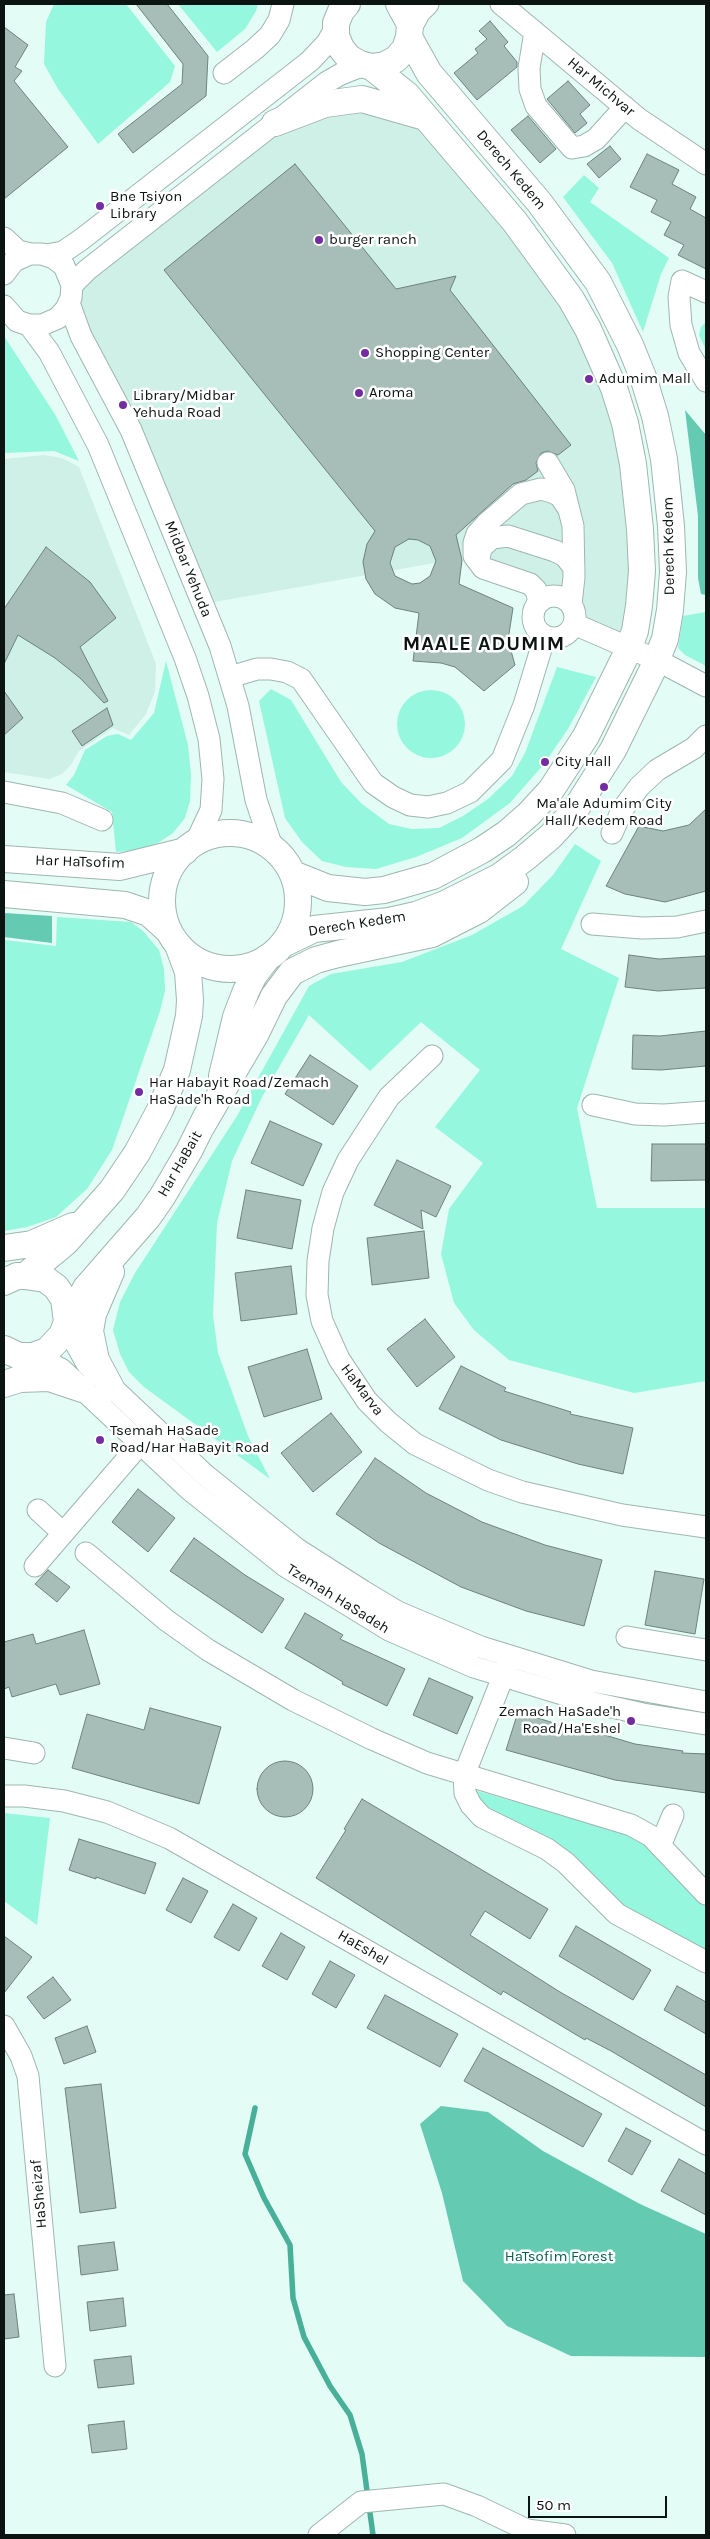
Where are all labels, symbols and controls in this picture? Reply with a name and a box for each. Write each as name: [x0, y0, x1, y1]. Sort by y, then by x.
street label: Har Michvar: [564, 54, 638, 120]
street label: Derech Kedem: [472, 126, 550, 214]
place label: Bne Tsiyon Library: [110, 188, 182, 223]
marker: Bne Tsiyon Library: [94, 200, 106, 212]
place label: burger ranch: [329, 231, 417, 249]
marker: burger ranch: [313, 234, 325, 246]
place label: Shopping Center: [375, 344, 489, 362]
marker: Shopping Center: [359, 347, 371, 359]
place label: Adumim Mall: [599, 370, 691, 388]
marker: Adumim Mall: [583, 373, 595, 385]
place label: Aroma: [369, 384, 414, 402]
place label: Library/Midbar Yehuda Road: [133, 387, 235, 422]
marker: Aroma: [353, 387, 365, 399]
marker: Library/Midbar Yehuda Road: [117, 399, 129, 411]
street label: Derech Kedem: [659, 497, 679, 595]
street label: Midbar Yehuda: [160, 518, 216, 620]
district label: MAALE ADUMIM: [401, 632, 567, 656]
place label: City Hall: [555, 753, 612, 771]
marker: City Hall: [539, 756, 551, 768]
marker: Ma'ale Adumim City Hall/Kedem Road: [598, 781, 610, 793]
place label: Ma'ale Adumim City Hall/Kedem Road: [536, 795, 672, 830]
street label: Har HaTsofim: [35, 851, 125, 873]
street label: Derech Kedem: [307, 907, 407, 941]
place label: Har Habayit Road/Zemach HaSade'h Road: [149, 1074, 329, 1109]
marker: Har Habayit Road/Zemach HaSade'h Road: [133, 1086, 145, 1098]
street label: Har HaBait: [154, 1128, 206, 1200]
street label: HaMarva: [337, 1360, 387, 1420]
place label: Tsemah HaSade Road/Har HaBayit Road: [110, 1422, 269, 1457]
marker: Tsemah HaSade Road/Har HaBayit Road: [94, 1434, 106, 1446]
street label: Tzemah HaSadeh: [283, 1560, 393, 1638]
place label: Zemach HaSade'h Road/Ha'Eshel: [498, 1703, 621, 1738]
marker: Zemach HaSade'h Road/Ha'Eshel: [625, 1715, 637, 1727]
street label: HaEshel: [334, 1926, 392, 1970]
street label: HaSheizaf: [27, 2159, 51, 2229]
park label: HaTsofim Forest: [505, 2248, 613, 2266]
scale bar: [530, 2486, 669, 2518]
text: 50 m: [536, 2496, 571, 2514]

